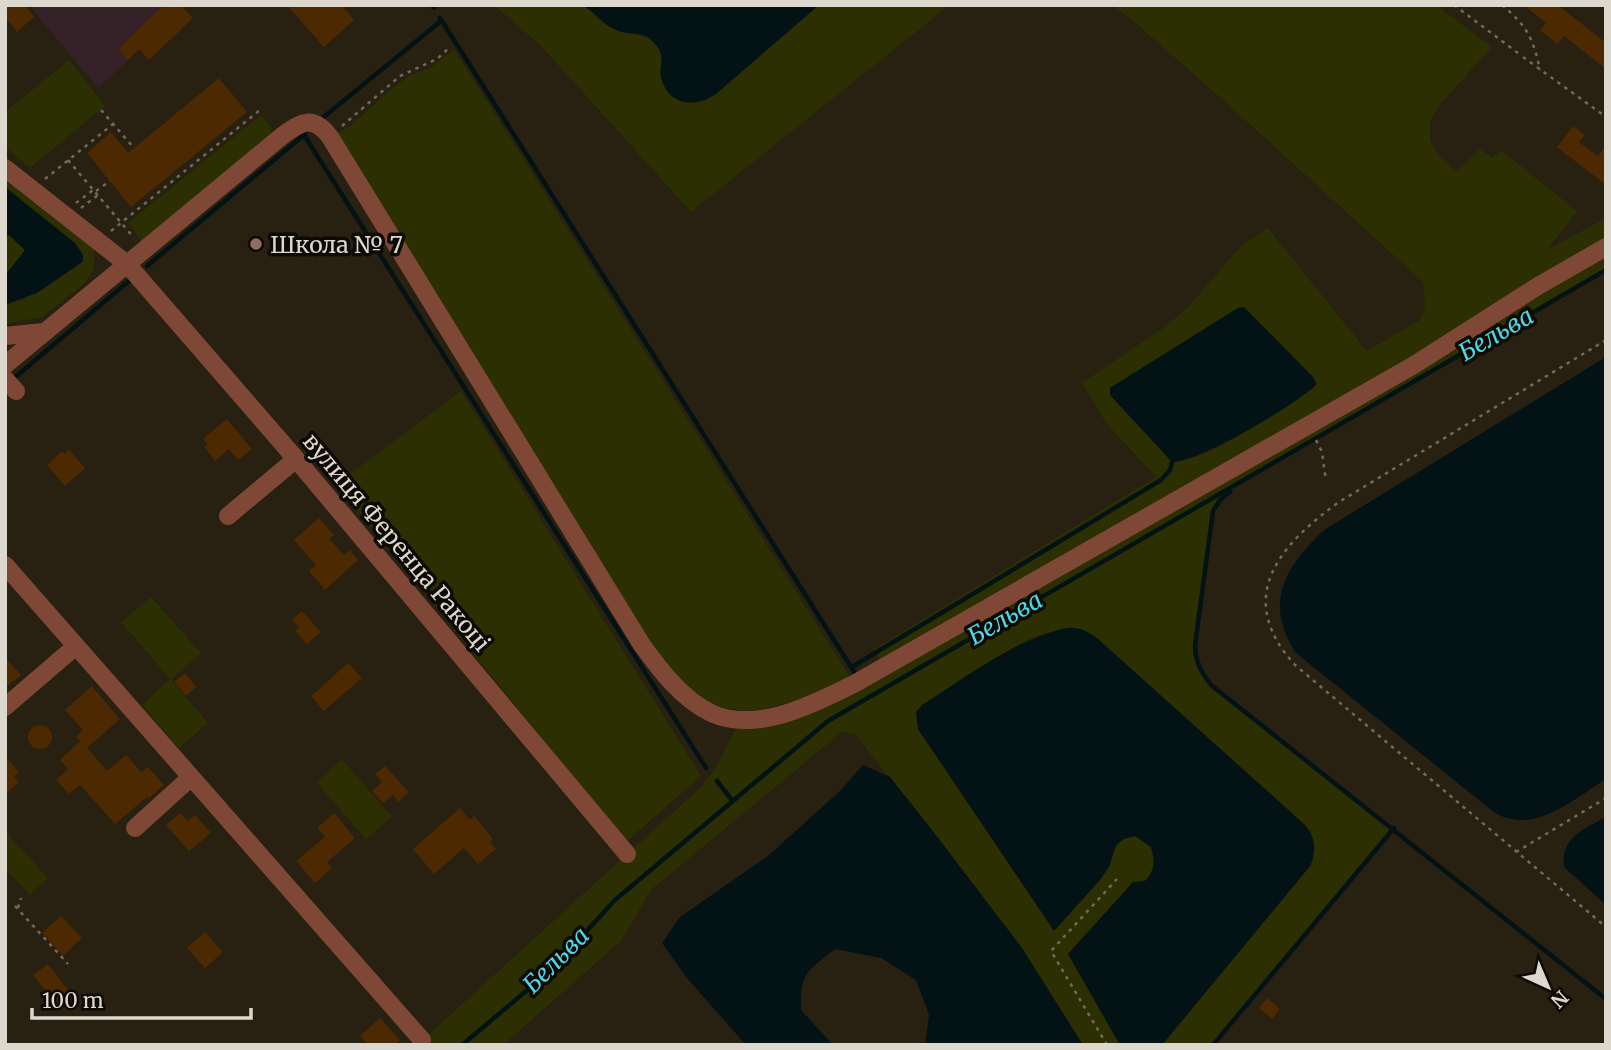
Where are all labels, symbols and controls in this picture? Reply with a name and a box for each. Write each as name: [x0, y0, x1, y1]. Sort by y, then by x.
place label: Школа № 7: [270, 230, 403, 259]
marker: Школа № 7: [248, 236, 264, 252]
water label: Бельва: [1453, 300, 1539, 368]
street label: вулиця Ференца Ракоці: [297, 427, 497, 657]
water label: Бельва: [962, 584, 1048, 652]
water label: Бельва: [516, 920, 596, 1000]
north arrow: [1513, 952, 1583, 1022]
scale bar: [32, 976, 250, 1020]
text: N: [1546, 985, 1574, 1013]
text: 100 m: [42, 987, 104, 1014]

